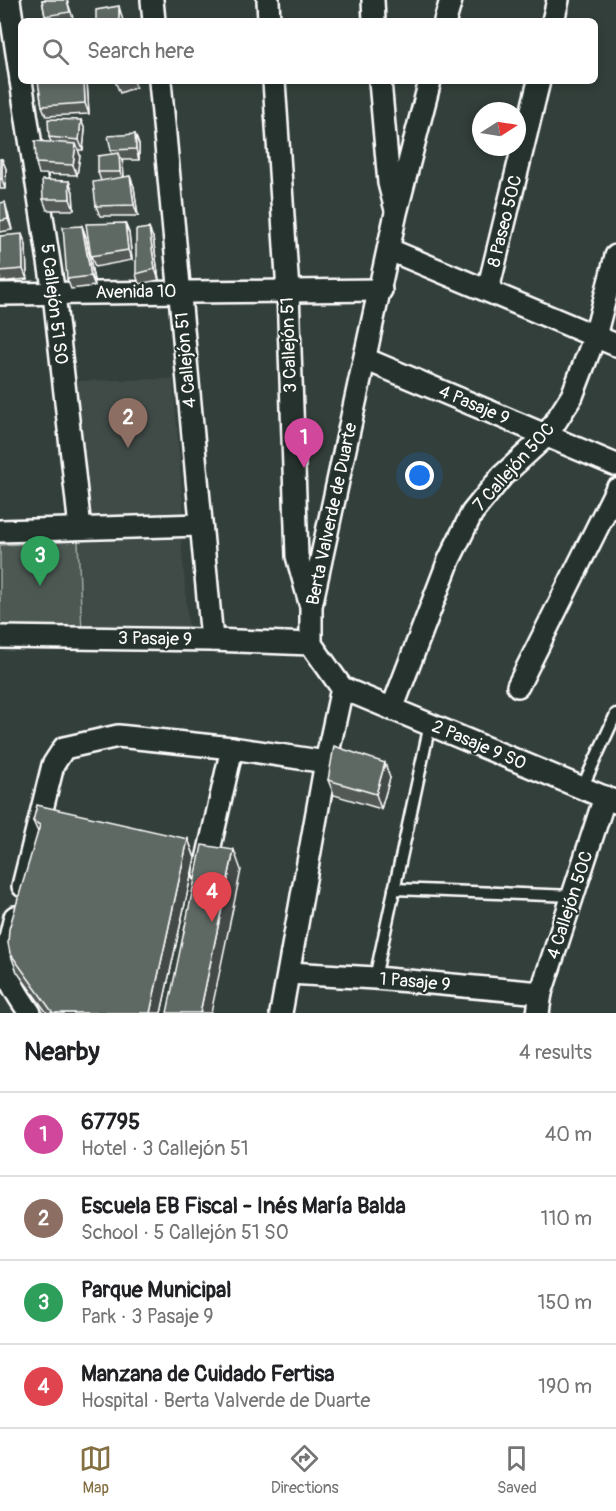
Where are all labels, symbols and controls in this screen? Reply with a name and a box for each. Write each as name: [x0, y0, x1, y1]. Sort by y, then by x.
search box: [18, 18, 598, 84]
icon: search: [39, 35, 72, 68]
text: Search here: [87, 37, 194, 65]
north arrow: [472, 102, 526, 156]
street label: 8 Paseo 50C: [482, 173, 528, 269]
street label: 5 Callejón 51 SO: [35, 242, 73, 366]
street label: Avenida 10: [95, 280, 177, 304]
street label: 3 Callejón 51: [276, 297, 302, 393]
street label: 4 Callejón 51: [170, 311, 202, 409]
street label: 4 Pasaje 9: [435, 380, 513, 430]
pin: 2: [108, 398, 148, 448]
pin: 1: [284, 418, 324, 468]
street label: 7 Callejón 50C: [468, 418, 560, 516]
street label: Berta Valverde de Duarte: [301, 421, 363, 607]
your location: [405, 461, 434, 490]
pin: 3: [20, 536, 60, 586]
street label: 3 Pasaje 9: [118, 627, 192, 651]
street label: 2 Pasaje 9 SO: [428, 715, 530, 775]
street label: 4 Callejón 50C: [542, 848, 598, 962]
pin: 4: [192, 872, 232, 922]
street label: 1 Pasaje 9: [379, 967, 451, 997]
text: Nearby: [24, 1036, 100, 1068]
text: 4 results: [519, 1040, 592, 1065]
text: 67795: [81, 1108, 140, 1136]
text: 1: [40, 1122, 47, 1147]
text: 40 m: [545, 1122, 592, 1147]
text: Hotel · 3 Callejón 51: [81, 1136, 249, 1161]
text: Escuela EB Fiscal - Inés María Balda: [81, 1192, 406, 1220]
text: 2: [38, 1206, 49, 1231]
text: 110 m: [541, 1206, 592, 1231]
text: School · 5 Callejón 51 SO: [81, 1220, 288, 1245]
text: Parque Municipal: [81, 1276, 232, 1304]
text: 3: [38, 1290, 49, 1315]
text: 150 m: [538, 1290, 592, 1315]
text: Park · 3 Pasaje 9: [81, 1304, 214, 1329]
text: Manzana de Cuidado Fertisa: [81, 1360, 335, 1388]
text: 4: [38, 1374, 49, 1399]
text: 190 m: [538, 1374, 592, 1399]
text: Hospital · Berta Valverde de Duarte: [81, 1388, 370, 1413]
tab: Map: [79, 1442, 112, 1498]
tab: Directions: [271, 1442, 339, 1498]
tab: Saved: [497, 1442, 537, 1498]

